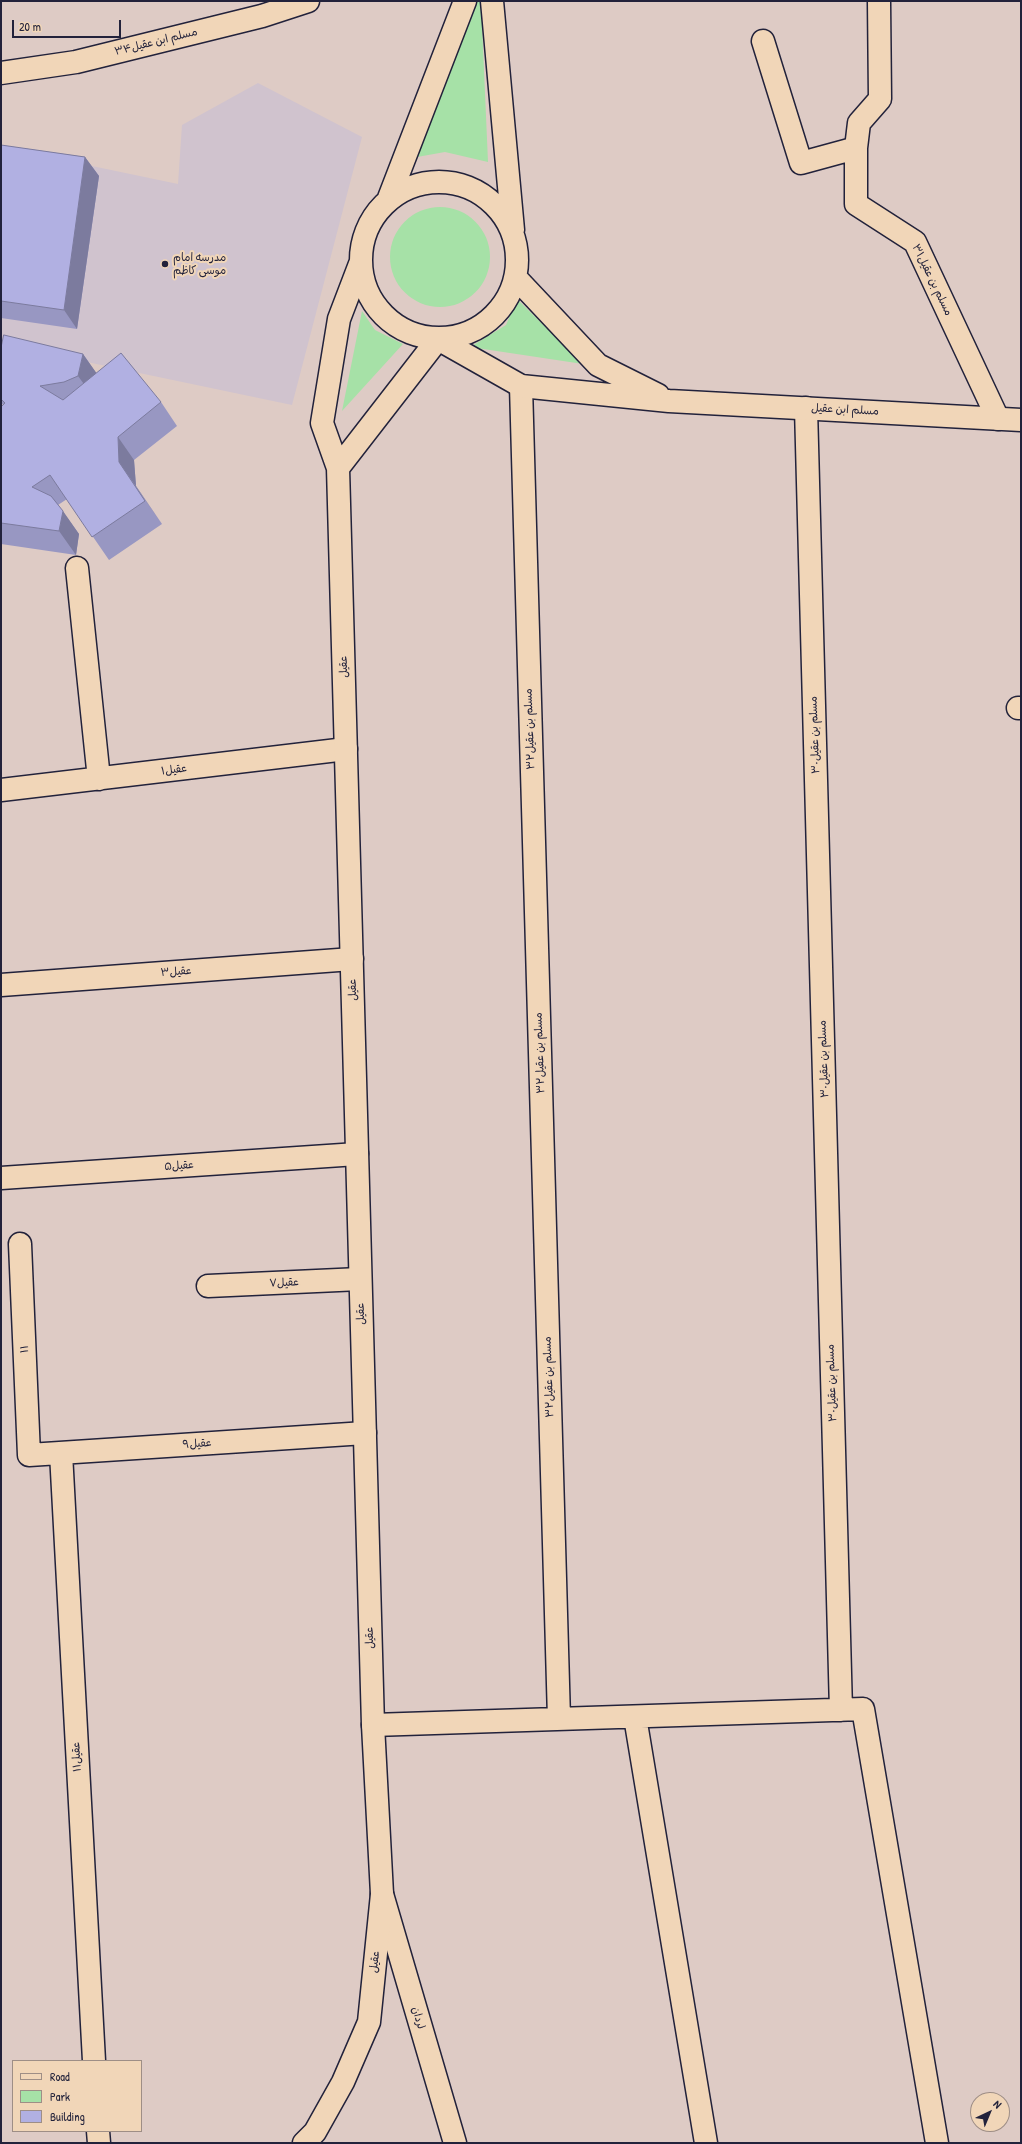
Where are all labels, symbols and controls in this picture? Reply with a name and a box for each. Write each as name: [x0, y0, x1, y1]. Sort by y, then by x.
scale bar: [14, 12, 123, 38]
text: 20 m: [19, 18, 41, 35]
street label: مسلم ابن عقیل۳۴: [113, 25, 199, 59]
street label: مسلم بن عقیل۳۱: [909, 242, 955, 318]
place label: مدرسه امام موسی کاظم: [173, 251, 226, 277]
marker: مدرسه امام موسی کاظم: [160, 259, 170, 269]
street label: مسلم ابن عقیل: [811, 402, 879, 418]
street label: عقیل: [337, 656, 351, 678]
street label: مسلم بن عقیل۳۲: [522, 688, 538, 770]
street label: مسلم بن عقیل۳۰: [807, 696, 823, 774]
street label: عقیل۱: [160, 762, 188, 778]
street label: عقیل۳: [160, 964, 192, 980]
street label: عقیل: [346, 979, 360, 1001]
street label: مسلم بن عقیل۳۲: [532, 1012, 548, 1094]
street label: مسلم بن عقیل۳۰: [816, 1020, 832, 1098]
street label: عقیل۵: [164, 1158, 194, 1174]
street label: عقیل۷: [269, 1276, 299, 1290]
street label: عقیل: [354, 1303, 368, 1325]
street label: مسلم بن عقیل۳۲: [541, 1336, 557, 1418]
street label: مسلم بن عقیل۳۰: [824, 1344, 840, 1422]
street label: ۱۱: [18, 1345, 32, 1353]
street label: عقیل۹: [182, 1436, 212, 1452]
street label: عقیل: [363, 1627, 377, 1649]
street label: عقیل۱۱: [70, 1742, 84, 1772]
street label: عقیل: [367, 1950, 383, 1974]
street label: لردان: [409, 2005, 427, 2031]
legend: [12, 2060, 142, 2132]
text: Road: [50, 2068, 70, 2085]
text: Park: [50, 2088, 70, 2105]
north arrow: [970, 2092, 1010, 2132]
text: N: [991, 2097, 1005, 2111]
text: Building: [50, 2108, 85, 2125]

